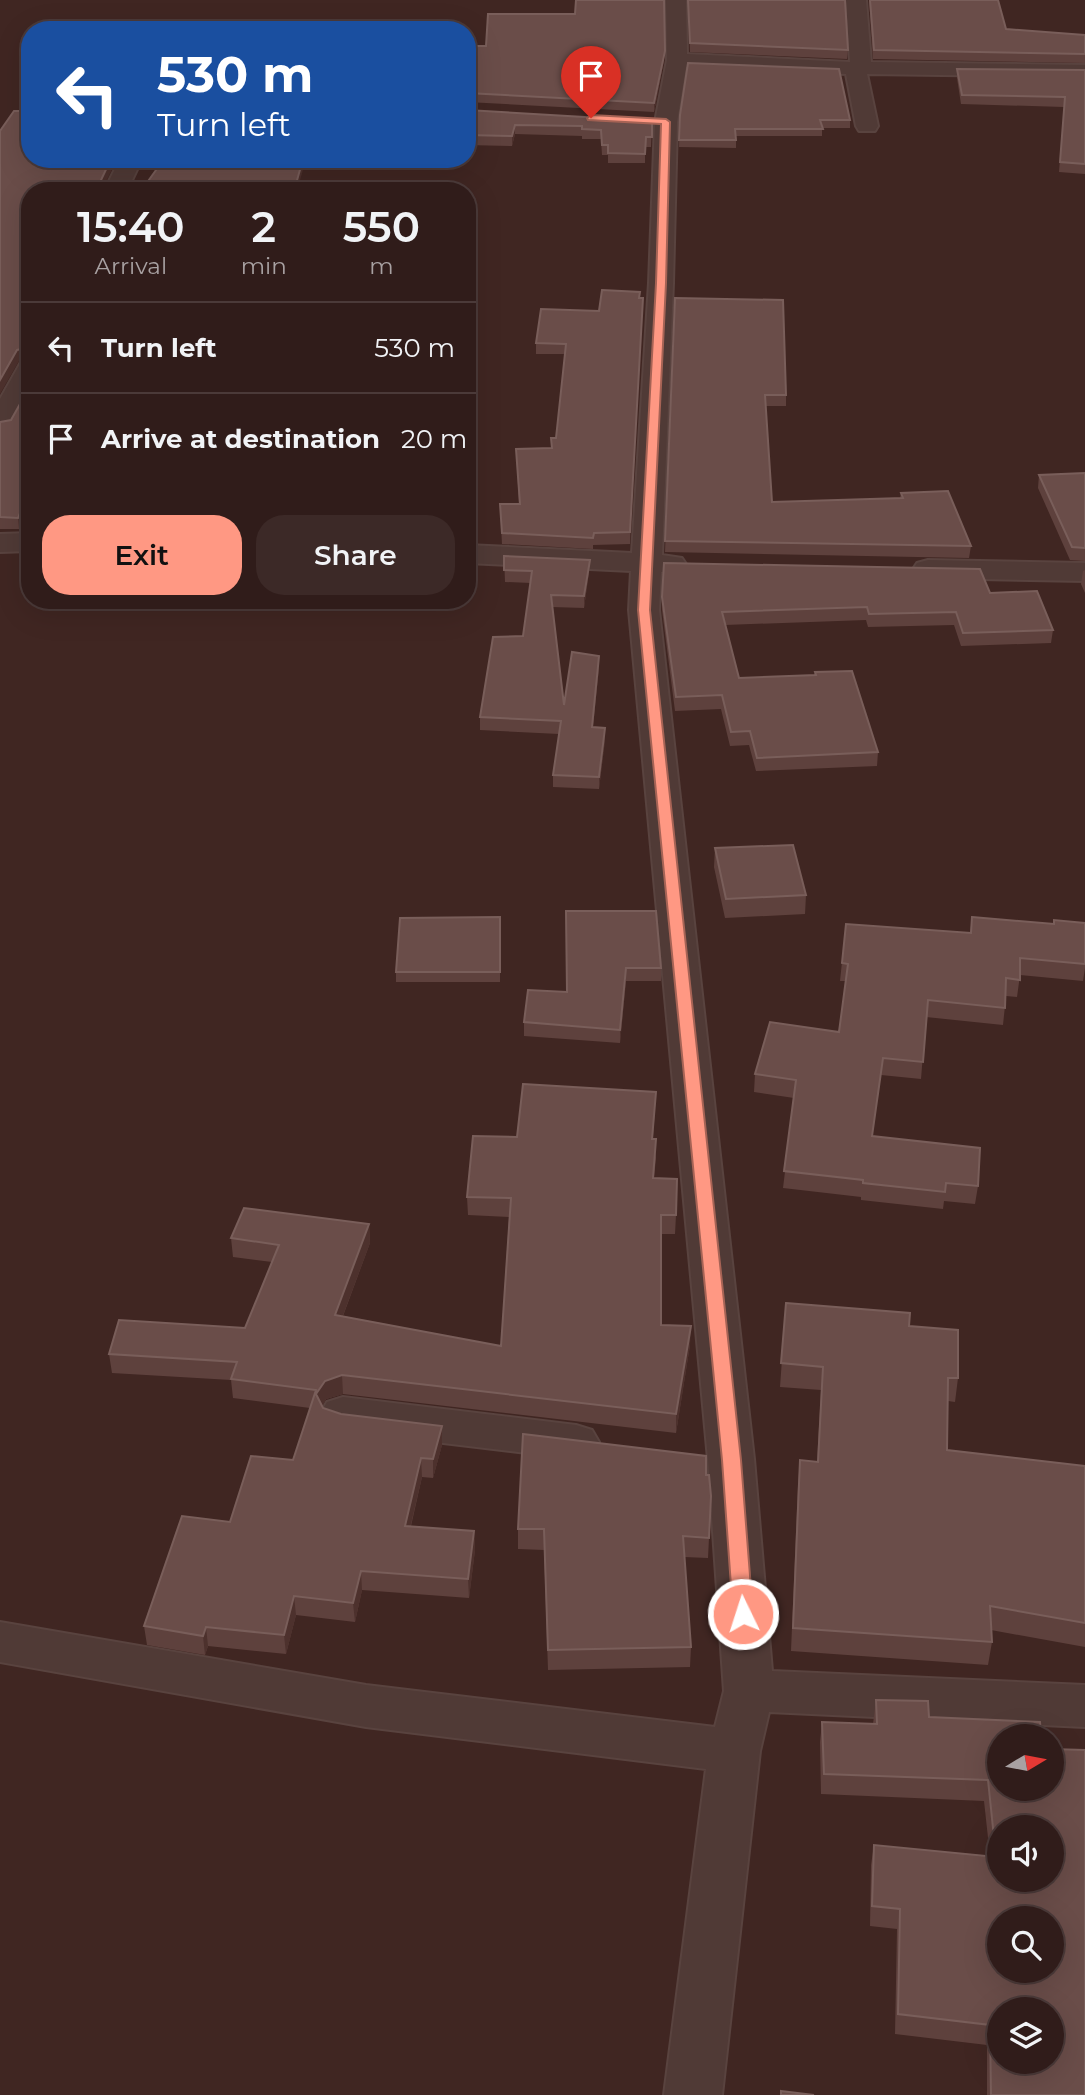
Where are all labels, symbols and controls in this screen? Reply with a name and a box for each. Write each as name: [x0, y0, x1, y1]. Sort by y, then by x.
text: 530 m: [157, 45, 313, 104]
pin: [561, 46, 621, 118]
icon: left: [42, 49, 133, 140]
icon: arrive: [572, 57, 610, 95]
text: Turn left: [157, 105, 291, 144]
text: 15:40: [77, 201, 185, 253]
text: 2: [251, 201, 276, 253]
text: 550: [343, 201, 420, 253]
text: Arrival: [95, 252, 167, 280]
text: min: [241, 252, 287, 280]
text: m: [369, 252, 394, 280]
icon: left: [42, 329, 80, 367]
text: Turn left: [101, 332, 217, 364]
text: 530 m: [374, 332, 455, 364]
icon: arrive: [42, 420, 80, 458]
text: Arrive at destination: [101, 423, 380, 455]
text: 20 m: [401, 423, 467, 455]
button: Exit: [42, 515, 242, 595]
button: Share: [256, 515, 455, 595]
position arrow: [706, 1577, 780, 1651]
north arrow: [987, 1724, 1064, 1801]
map controls: [987, 1724, 1064, 2074]
button: sound: [987, 1815, 1064, 1892]
button: search: [987, 1906, 1064, 1983]
button: layers: [987, 1997, 1064, 2074]

